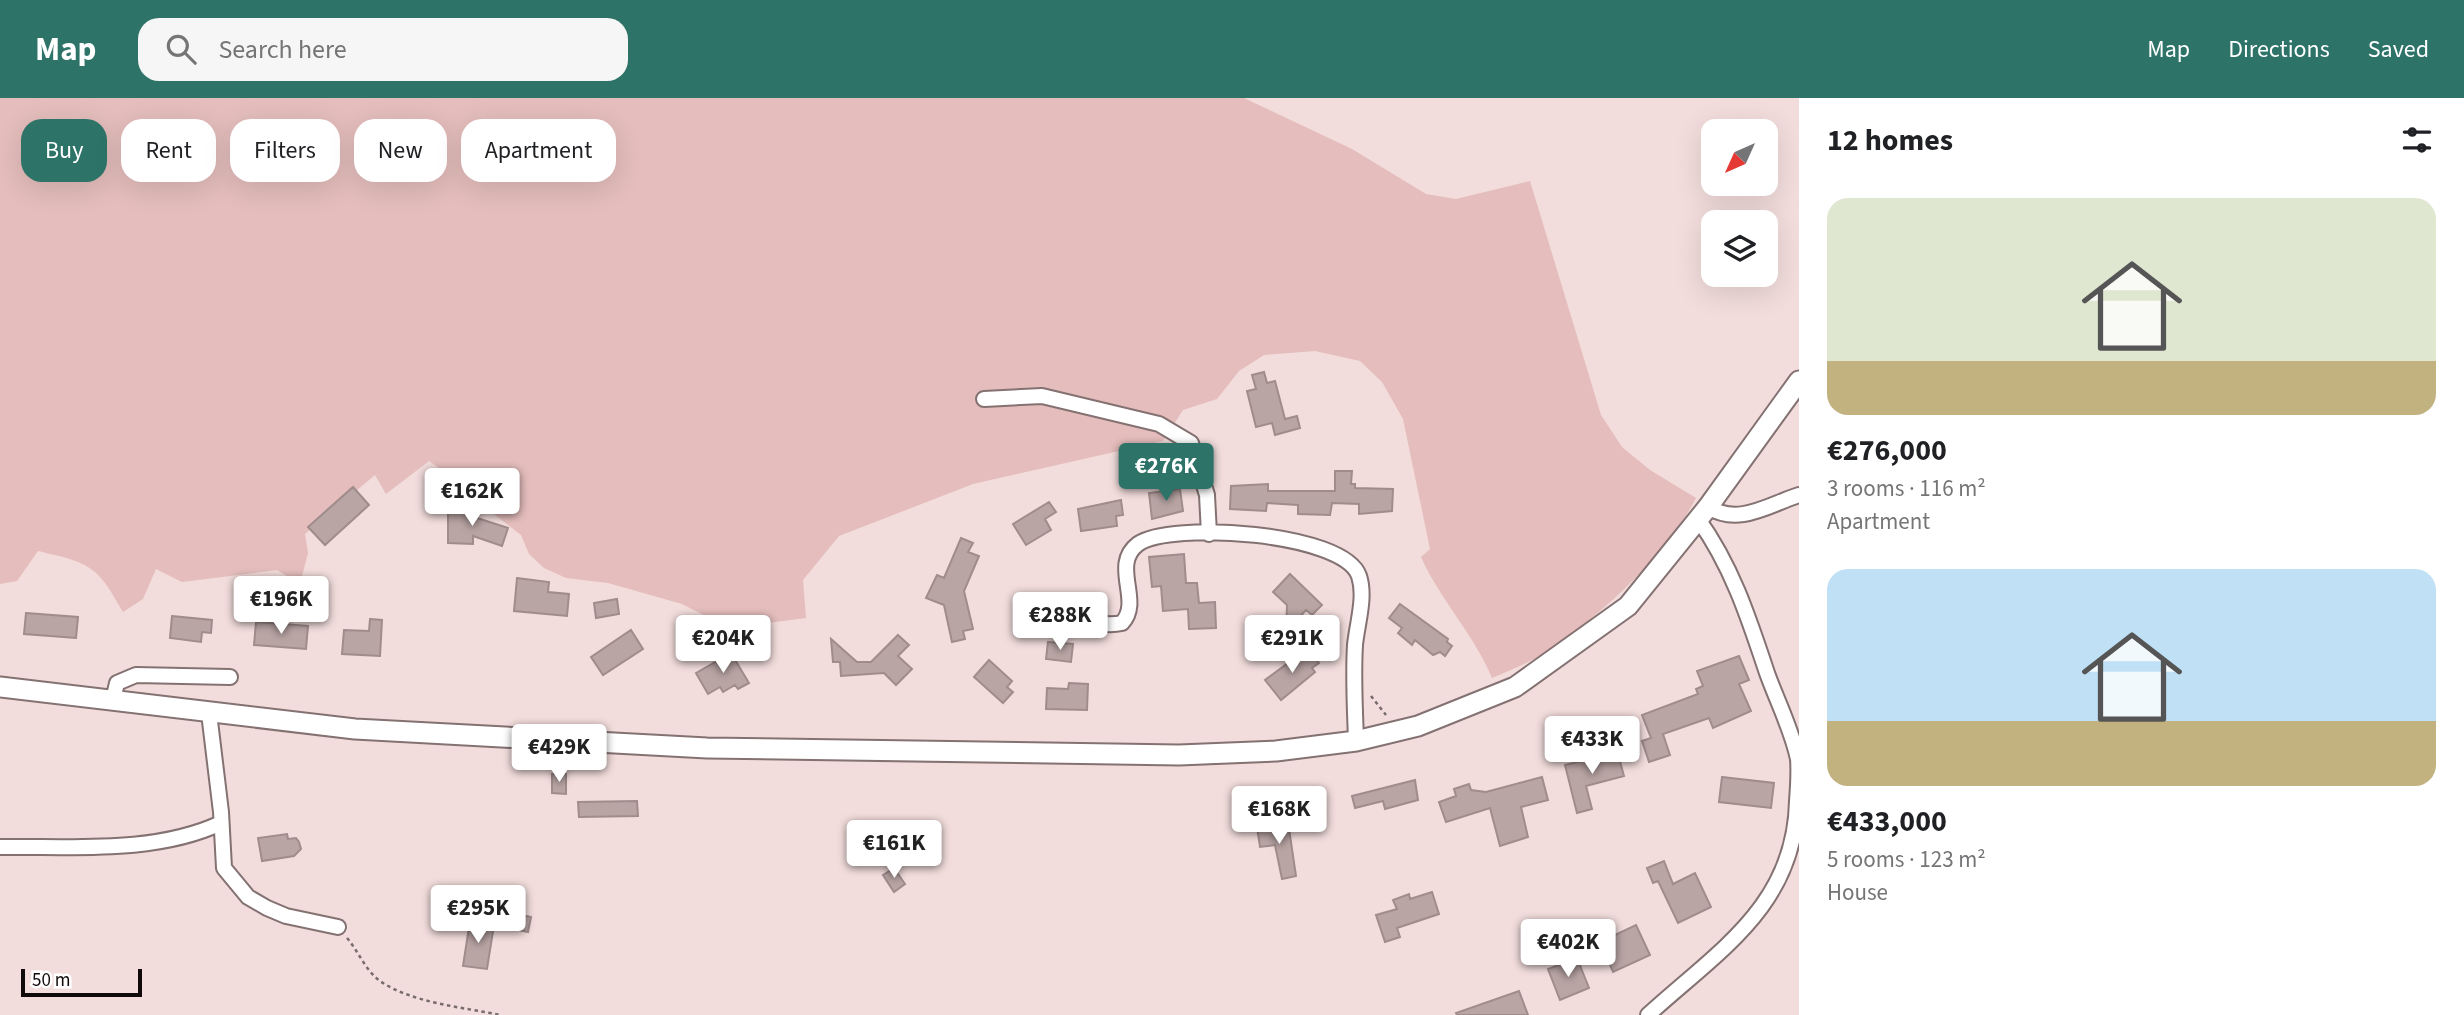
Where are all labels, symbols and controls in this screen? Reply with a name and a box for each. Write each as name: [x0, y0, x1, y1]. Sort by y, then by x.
search box: [138, 18, 628, 81]
text: Map: [35, 26, 96, 73]
icon: search: [162, 30, 200, 68]
text: Search here: [218, 31, 347, 68]
text: Map: [2147, 32, 2190, 67]
text: Directions: [2228, 32, 2330, 67]
text: Saved: [2368, 32, 2429, 67]
chip: Buy: [21, 119, 107, 182]
chip: Rent: [121, 119, 216, 182]
chip: Filters: [230, 119, 340, 182]
chip: New: [354, 119, 447, 182]
chip: Apartment: [461, 119, 616, 182]
north arrow: [1701, 119, 1778, 196]
map controls: [1701, 119, 1778, 287]
text: 12 homes: [1827, 119, 1953, 162]
icon: filters: [2398, 121, 2436, 159]
button: layers: [1701, 210, 1778, 287]
icon: home: [2069, 243, 2195, 369]
text: €276,000: [1827, 429, 1947, 472]
pin: €276K: [1117, 444, 1215, 503]
text: €276K: [1135, 449, 1197, 482]
pin: €162K: [423, 468, 521, 528]
text: 3 rooms · 116 m²: [1827, 472, 1986, 505]
text: €162K: [441, 474, 503, 507]
text: Apartment: [1827, 505, 1930, 538]
pin: €196K: [232, 576, 330, 636]
text: €196K: [250, 582, 312, 615]
pin: €288K: [1011, 592, 1109, 652]
text: €288K: [1029, 598, 1091, 631]
icon: home: [2069, 614, 2195, 740]
pin: €204K: [674, 616, 772, 675]
pin: €291K: [1243, 616, 1341, 675]
text: €204K: [692, 621, 754, 654]
text: €291K: [1261, 621, 1323, 654]
pin: €433K: [1543, 716, 1641, 776]
text: €433K: [1561, 722, 1623, 755]
pin: €429K: [510, 724, 608, 784]
text: €429K: [528, 730, 590, 763]
pin: €168K: [1230, 786, 1328, 846]
text: €168K: [1248, 792, 1310, 825]
text: €433,000: [1827, 800, 1947, 843]
pin: €161K: [845, 820, 943, 880]
text: €161K: [863, 826, 925, 859]
text: 5 rooms · 123 m²: [1827, 843, 1986, 876]
text: House: [1827, 876, 1888, 909]
pin: €295K: [429, 886, 527, 945]
text: €295K: [447, 891, 509, 924]
pin: €402K: [1519, 920, 1617, 979]
text: €402K: [1537, 925, 1599, 958]
scale bar: [21, 966, 142, 998]
text: 50 m: [32, 967, 70, 994]

